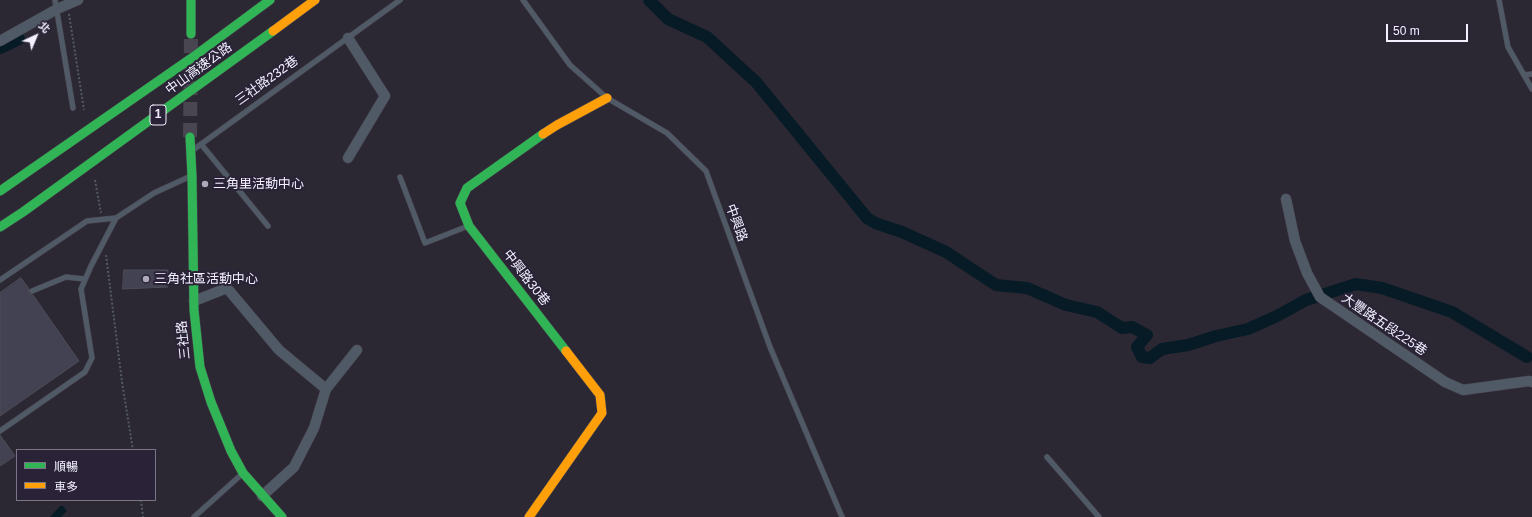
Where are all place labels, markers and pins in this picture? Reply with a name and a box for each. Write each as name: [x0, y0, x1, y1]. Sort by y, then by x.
place label: 三角里活動中心: [213, 176, 304, 192]
marker: 三角里活動中心: [200, 179, 210, 189]
place label: 三角社區活動中心: [154, 271, 258, 287]
marker: 三角社區活動中心: [141, 274, 151, 284]

